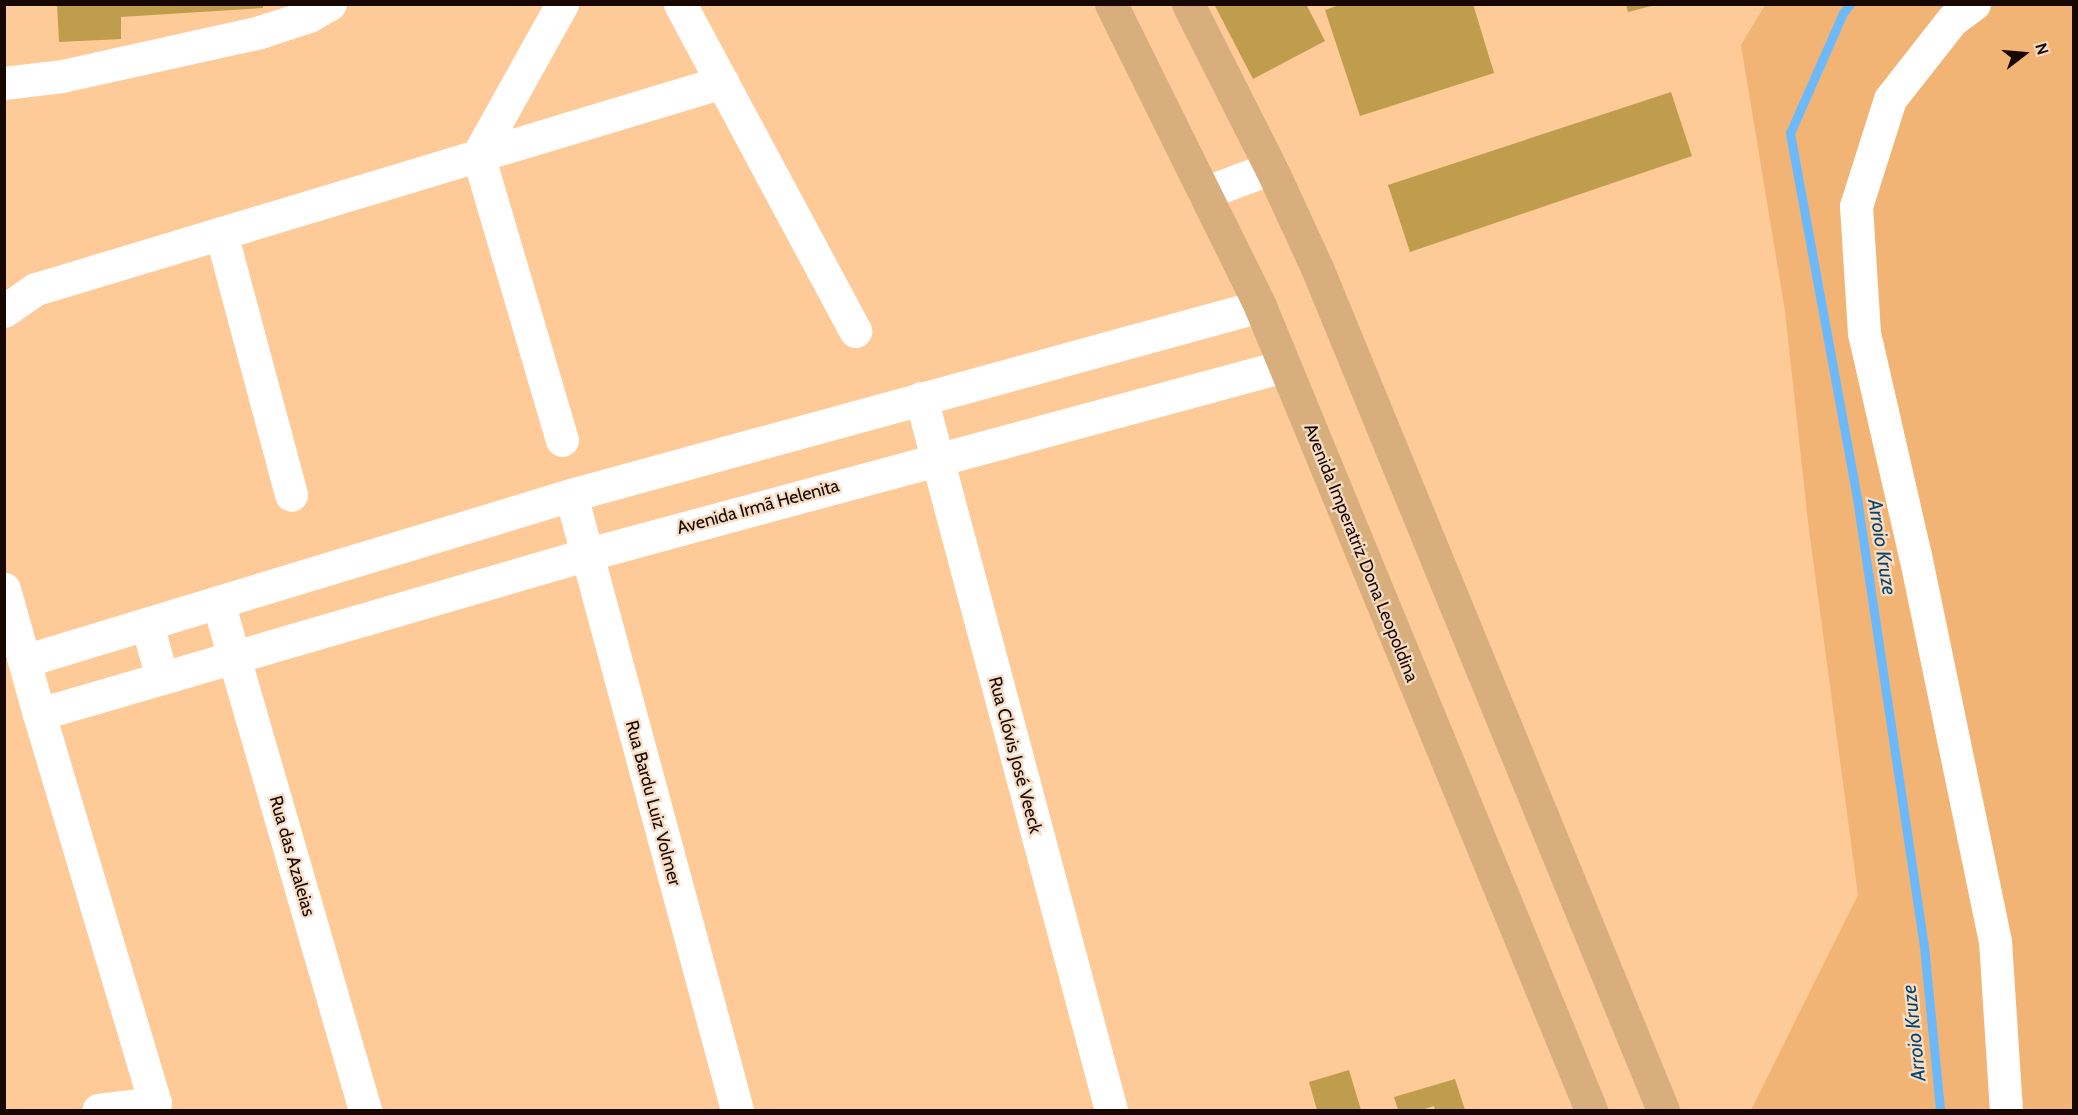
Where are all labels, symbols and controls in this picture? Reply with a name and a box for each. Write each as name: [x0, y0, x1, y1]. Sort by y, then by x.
north arrow: [1994, 24, 2054, 84]
text: N: [2031, 41, 2052, 57]
street label: Avenida Imperatriz Dona Leopoldina: [1299, 421, 1423, 685]
street label: Avenida Irmã Helenita: [674, 475, 842, 539]
water label: Arroio Kruze: [1863, 497, 1901, 597]
street label: Rua Clóvis José Veeck: [984, 674, 1046, 836]
street label: Rua Bardu Luiz Volmer: [621, 718, 685, 888]
street label: Rua das Azaleias: [264, 793, 320, 919]
water label: Arroio Kruze: [1897, 984, 1931, 1082]

